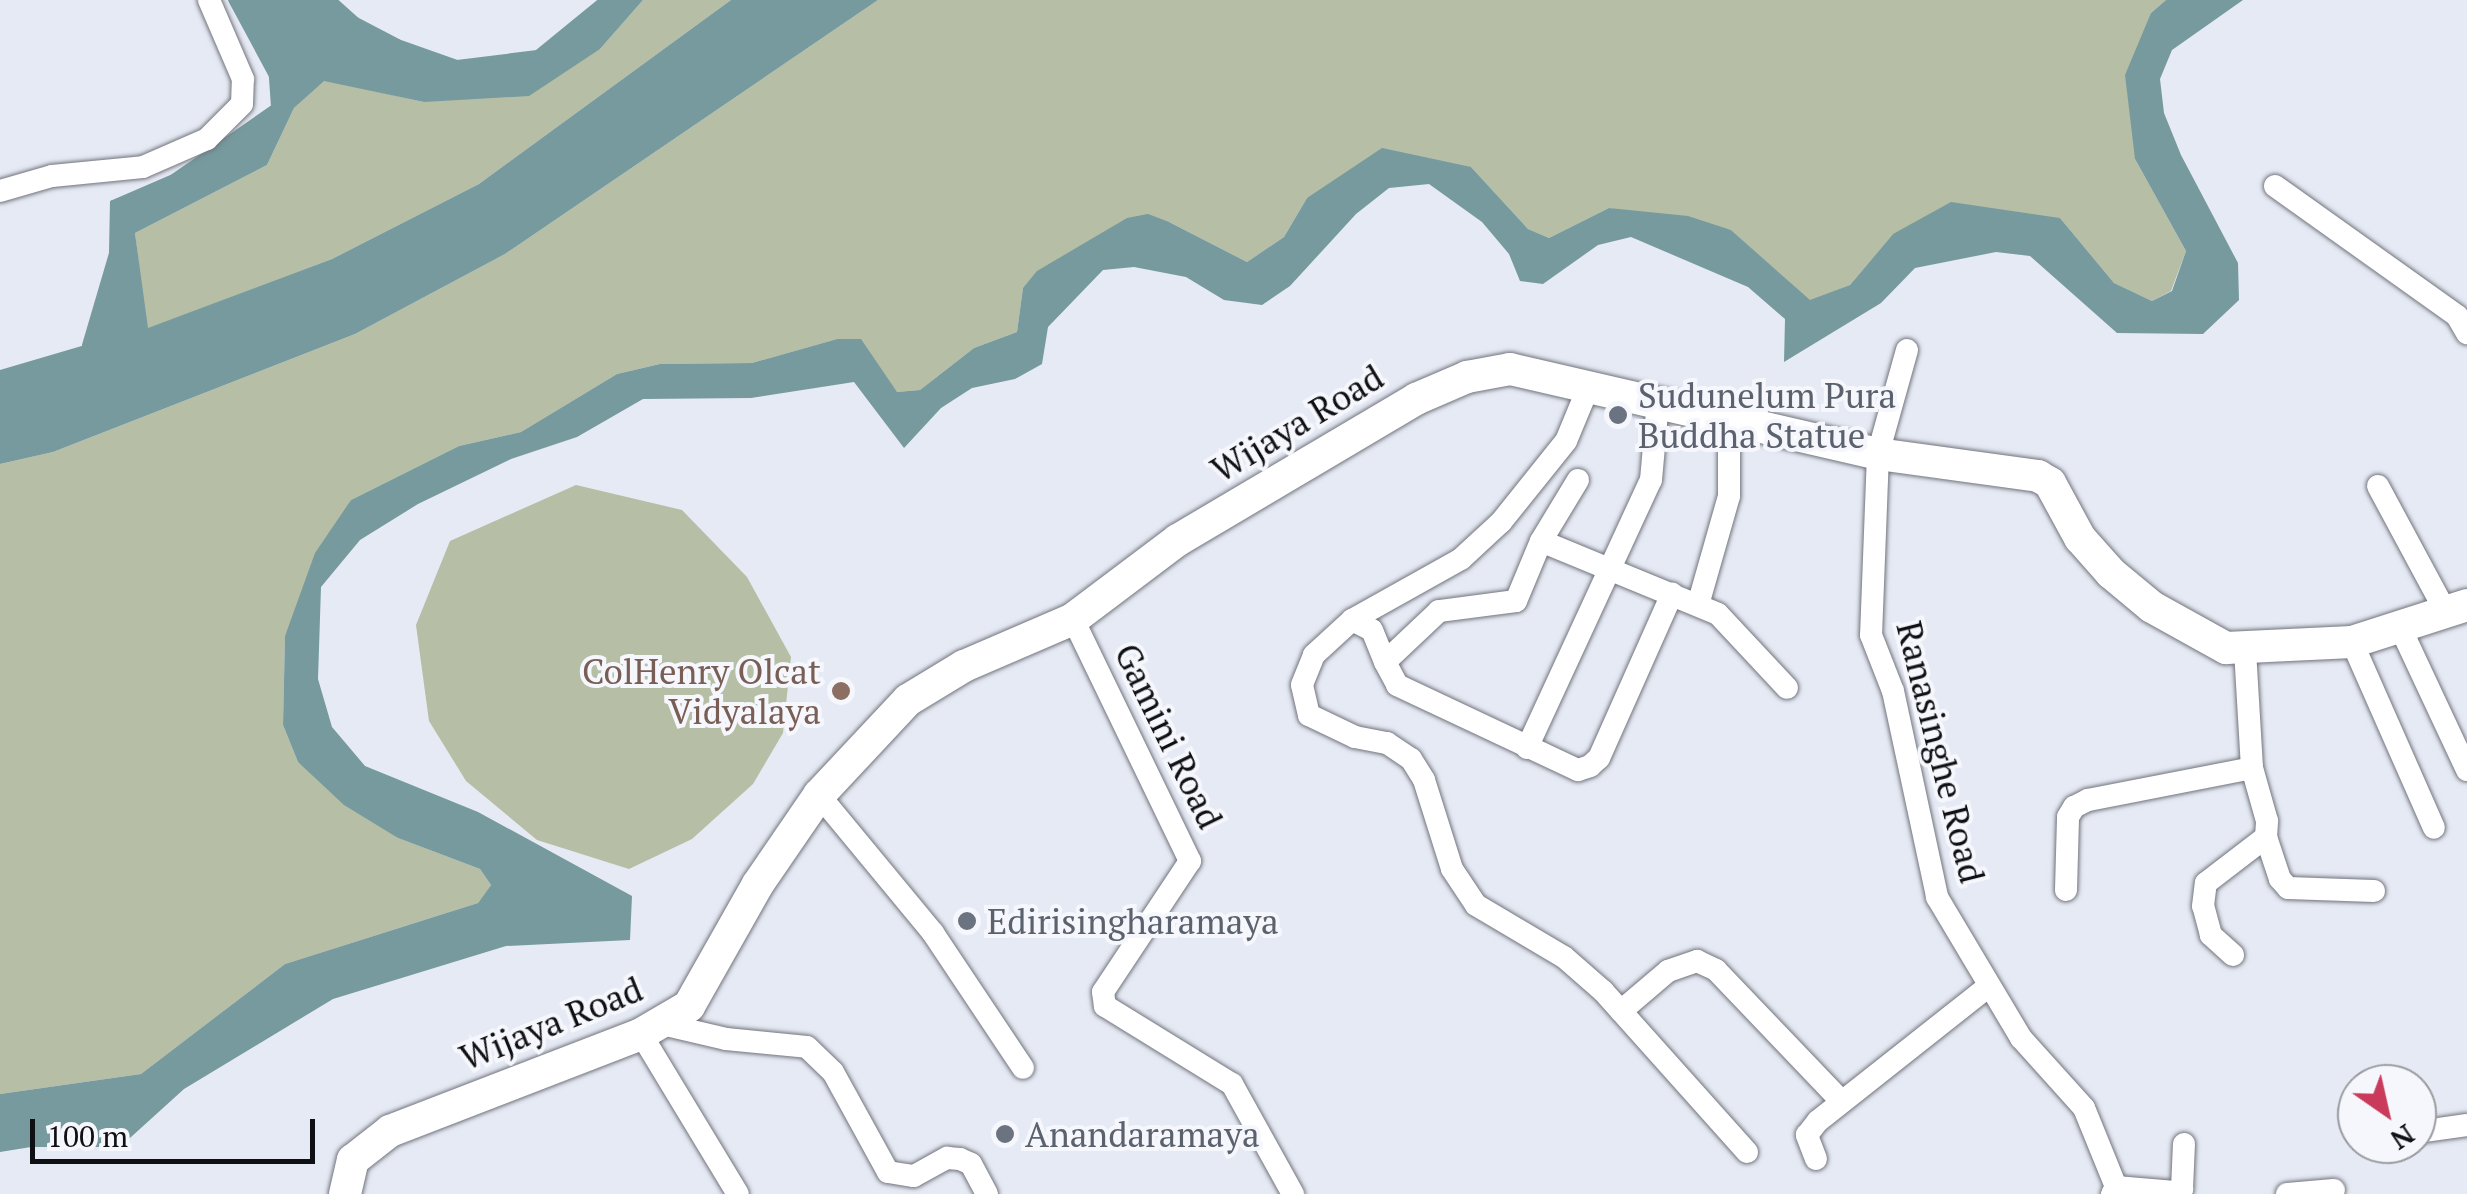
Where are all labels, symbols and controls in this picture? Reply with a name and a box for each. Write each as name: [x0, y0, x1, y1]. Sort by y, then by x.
street label: Wijaya Road: [1204, 355, 1390, 491]
place label: Sudunelum Pura Buddha Statue: [1638, 374, 1896, 456]
marker: Sudunelum Pura Buddha Statue: [1607, 404, 1629, 426]
street label: Ranasinghe Road: [1888, 617, 1994, 887]
street label: Gamini Road: [1106, 637, 1232, 835]
place label: ColHenry Olcat Vidyalaya: [582, 650, 821, 732]
marker: ColHenry Olcat Vidyalaya: [830, 680, 852, 702]
place label: Edirisingharamaya: [987, 900, 1279, 942]
marker: Edirisingharamaya: [956, 910, 978, 932]
street label: Wijaya Road: [454, 967, 648, 1079]
north arrow: [2337, 1064, 2437, 1164]
scale bar: [35, 1099, 320, 1161]
place label: Anandaramaya: [1025, 1113, 1260, 1155]
text: 100 m: [47, 1116, 128, 1156]
text: N: [2384, 1116, 2422, 1159]
marker: Anandaramaya: [994, 1123, 1016, 1145]

